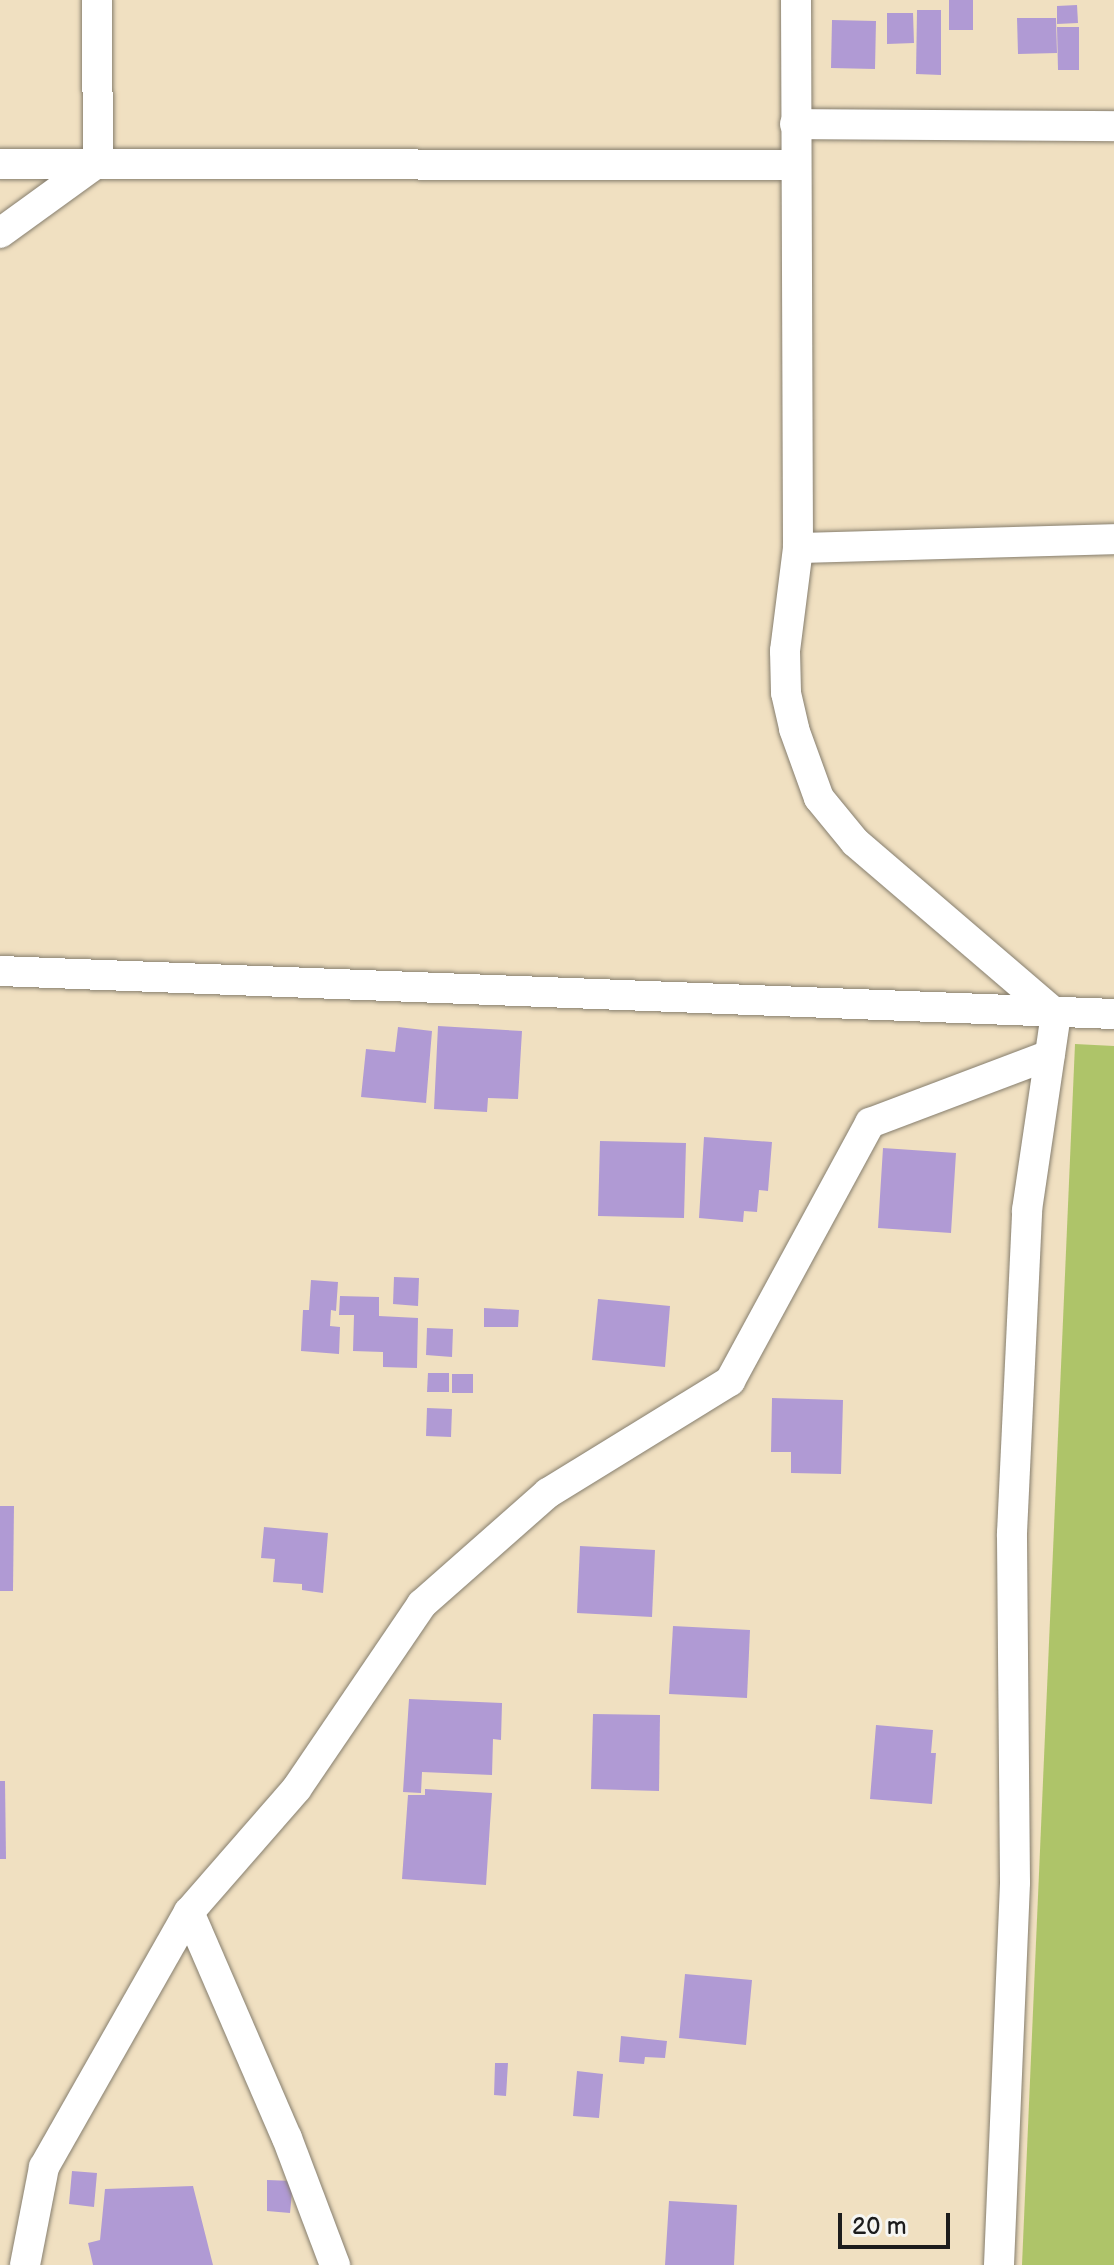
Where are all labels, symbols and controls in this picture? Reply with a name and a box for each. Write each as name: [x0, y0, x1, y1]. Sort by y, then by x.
scale bar: [842, 2197, 954, 2247]
text: 20 m: [852, 2212, 907, 2241]

